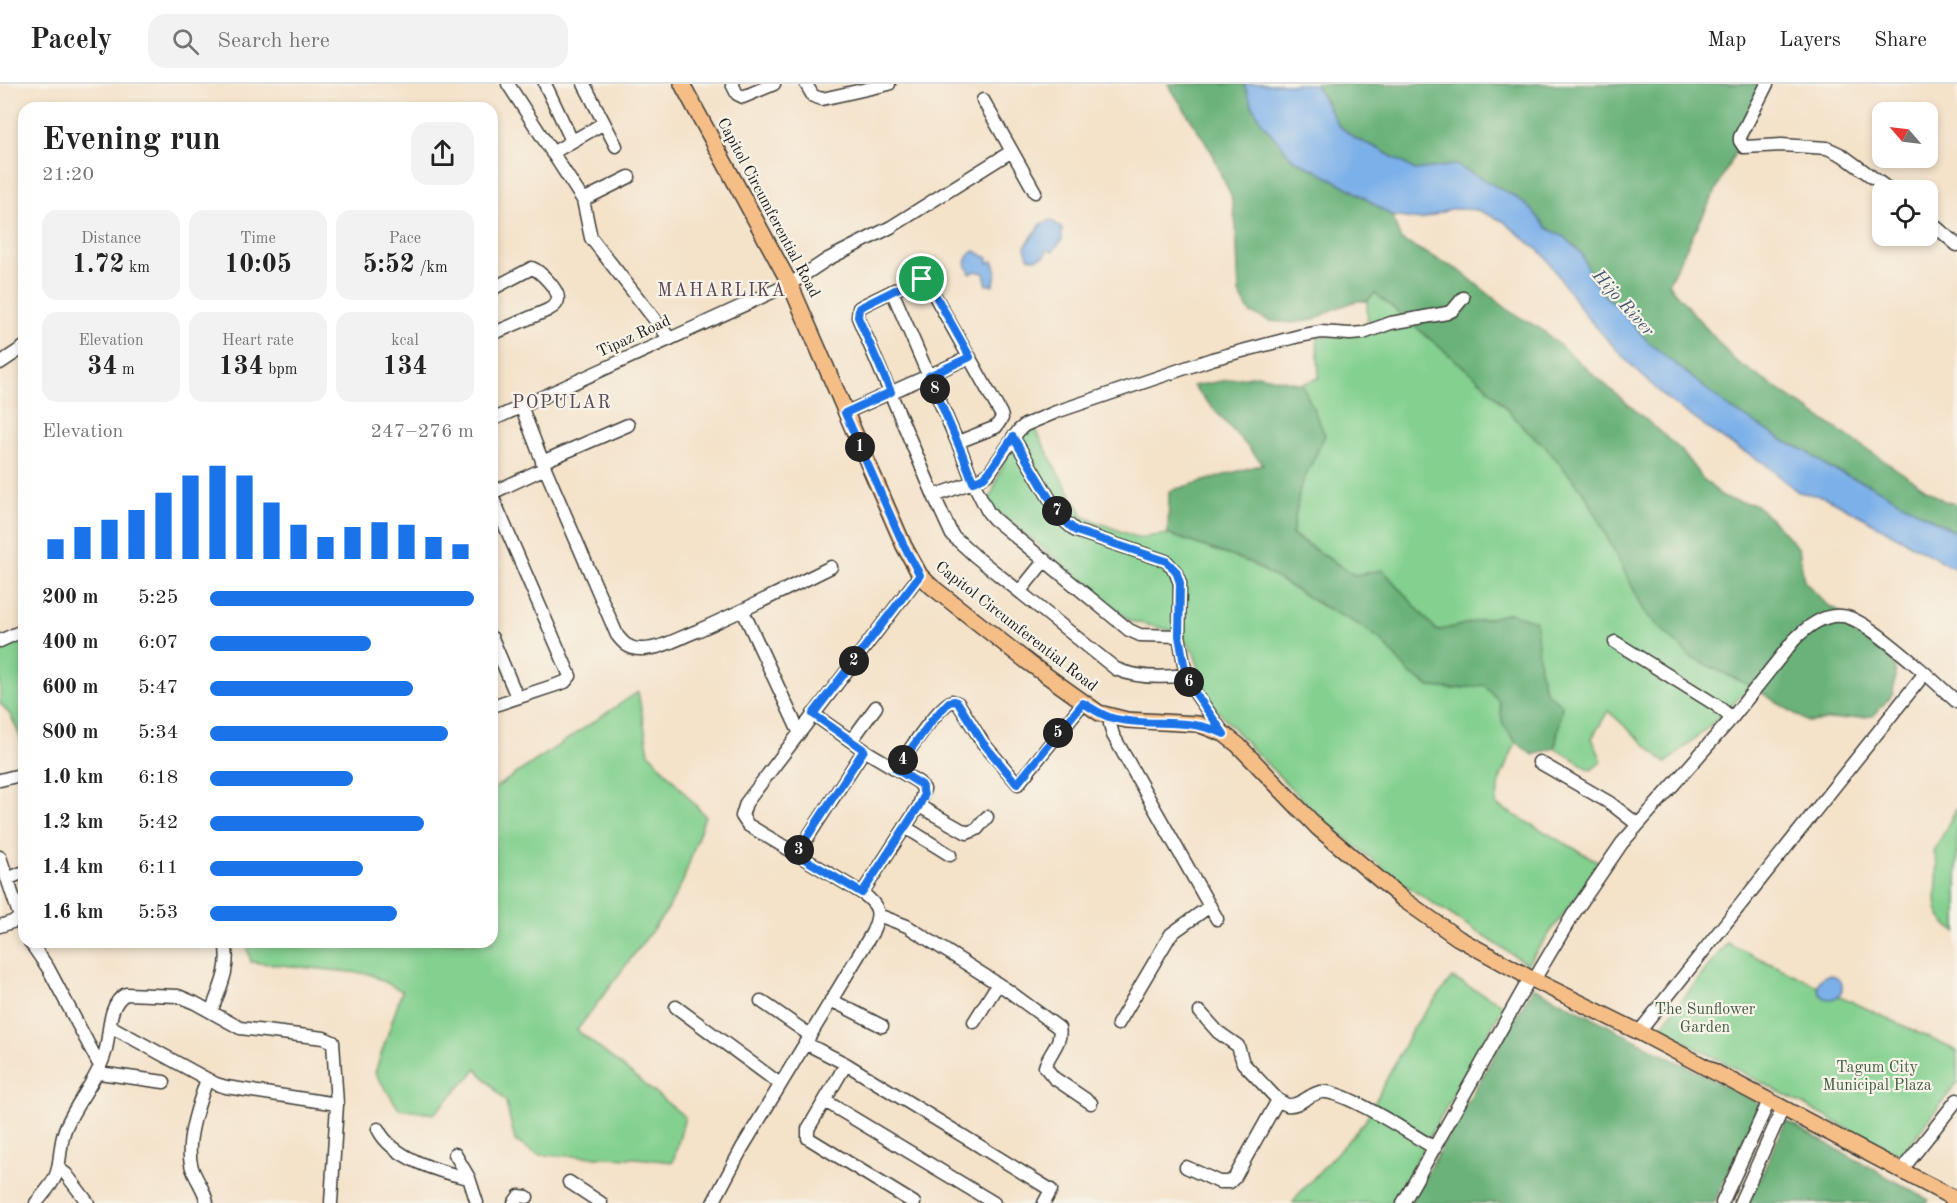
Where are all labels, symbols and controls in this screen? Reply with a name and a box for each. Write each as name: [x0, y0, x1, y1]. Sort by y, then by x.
search box: [148, 14, 568, 68]
icon: search: [169, 25, 202, 58]
text: Pacely: [30, 27, 112, 55]
text: Search here: [217, 30, 330, 52]
text: Map: [1707, 30, 1746, 51]
text: Layers: [1779, 30, 1841, 51]
text: Share: [1874, 30, 1927, 51]
north arrow: [1872, 102, 1938, 168]
map controls: [1872, 102, 1938, 246]
street label: Capitol Circumferential Road: [714, 116, 822, 300]
button: share: [411, 122, 474, 185]
text: Evening run: [42, 124, 221, 157]
text: 21:20: [42, 165, 94, 185]
button: locate: [1872, 180, 1938, 246]
text: Distance: [81, 231, 141, 247]
text: Time: [240, 231, 276, 247]
text: Pace: [389, 231, 421, 247]
text: 1.72: [72, 252, 125, 278]
text: 10:05: [224, 252, 292, 278]
text: 5:52: [362, 252, 415, 278]
pin: [896, 253, 947, 304]
text: km: [125, 260, 150, 276]
text: /km: [415, 260, 448, 276]
icon: arrive: [905, 262, 938, 295]
water label: Hijo River: [1588, 266, 1658, 341]
district label: MAHARLIKA: [657, 282, 787, 300]
street label: Tipaz Road: [595, 313, 673, 361]
text: Elevation: [78, 333, 144, 349]
text: Heart rate: [222, 333, 294, 349]
text: kcal: [391, 333, 419, 349]
text: 34: [87, 354, 117, 380]
text: 134: [219, 354, 264, 380]
text: 134: [382, 354, 428, 380]
text: m: [117, 362, 135, 378]
text: bpm: [264, 362, 297, 378]
pin: 8: [920, 374, 950, 404]
text: 8: [930, 381, 940, 397]
district label: POPULAR: [512, 394, 612, 412]
text: Elevation: [42, 422, 123, 442]
text: 247–276 m: [371, 422, 474, 442]
pin: 1: [845, 432, 875, 462]
text: 1: [855, 439, 865, 455]
pin: 7: [1042, 496, 1072, 526]
text: 7: [1052, 503, 1062, 519]
street label: Capitol Circumferential Road: [932, 559, 1100, 695]
text: 200 m: [42, 588, 98, 608]
text: 5:25: [138, 588, 178, 608]
text: 400 m: [42, 633, 98, 653]
text: 6:07: [138, 633, 178, 653]
pin: 2: [839, 646, 869, 676]
text: 2: [849, 653, 859, 669]
pin: 6: [1174, 667, 1204, 697]
text: 6: [1184, 674, 1194, 690]
text: 600 m: [42, 678, 98, 698]
text: 5:47: [138, 678, 178, 698]
pin: 5: [1043, 718, 1073, 748]
text: 800 m: [42, 723, 98, 743]
text: 5:34: [138, 723, 178, 743]
text: 5: [1053, 725, 1063, 741]
pin: 4: [888, 745, 918, 775]
text: 4: [898, 752, 908, 768]
text: 1.0 km: [42, 768, 104, 788]
text: 6:18: [138, 768, 178, 788]
text: 1.2 km: [42, 813, 104, 833]
text: 5:42: [138, 813, 178, 833]
pin: 3: [784, 835, 814, 865]
text: 3: [794, 842, 804, 858]
text: 1.4 km: [42, 858, 104, 878]
text: 6:11: [138, 858, 178, 878]
text: 1.6 km: [42, 903, 104, 923]
text: 5:53: [138, 903, 178, 923]
park label: The Sunflower Garden: [1655, 1002, 1756, 1036]
park label: Tagum City Municipal Plaza: [1822, 1060, 1932, 1094]

